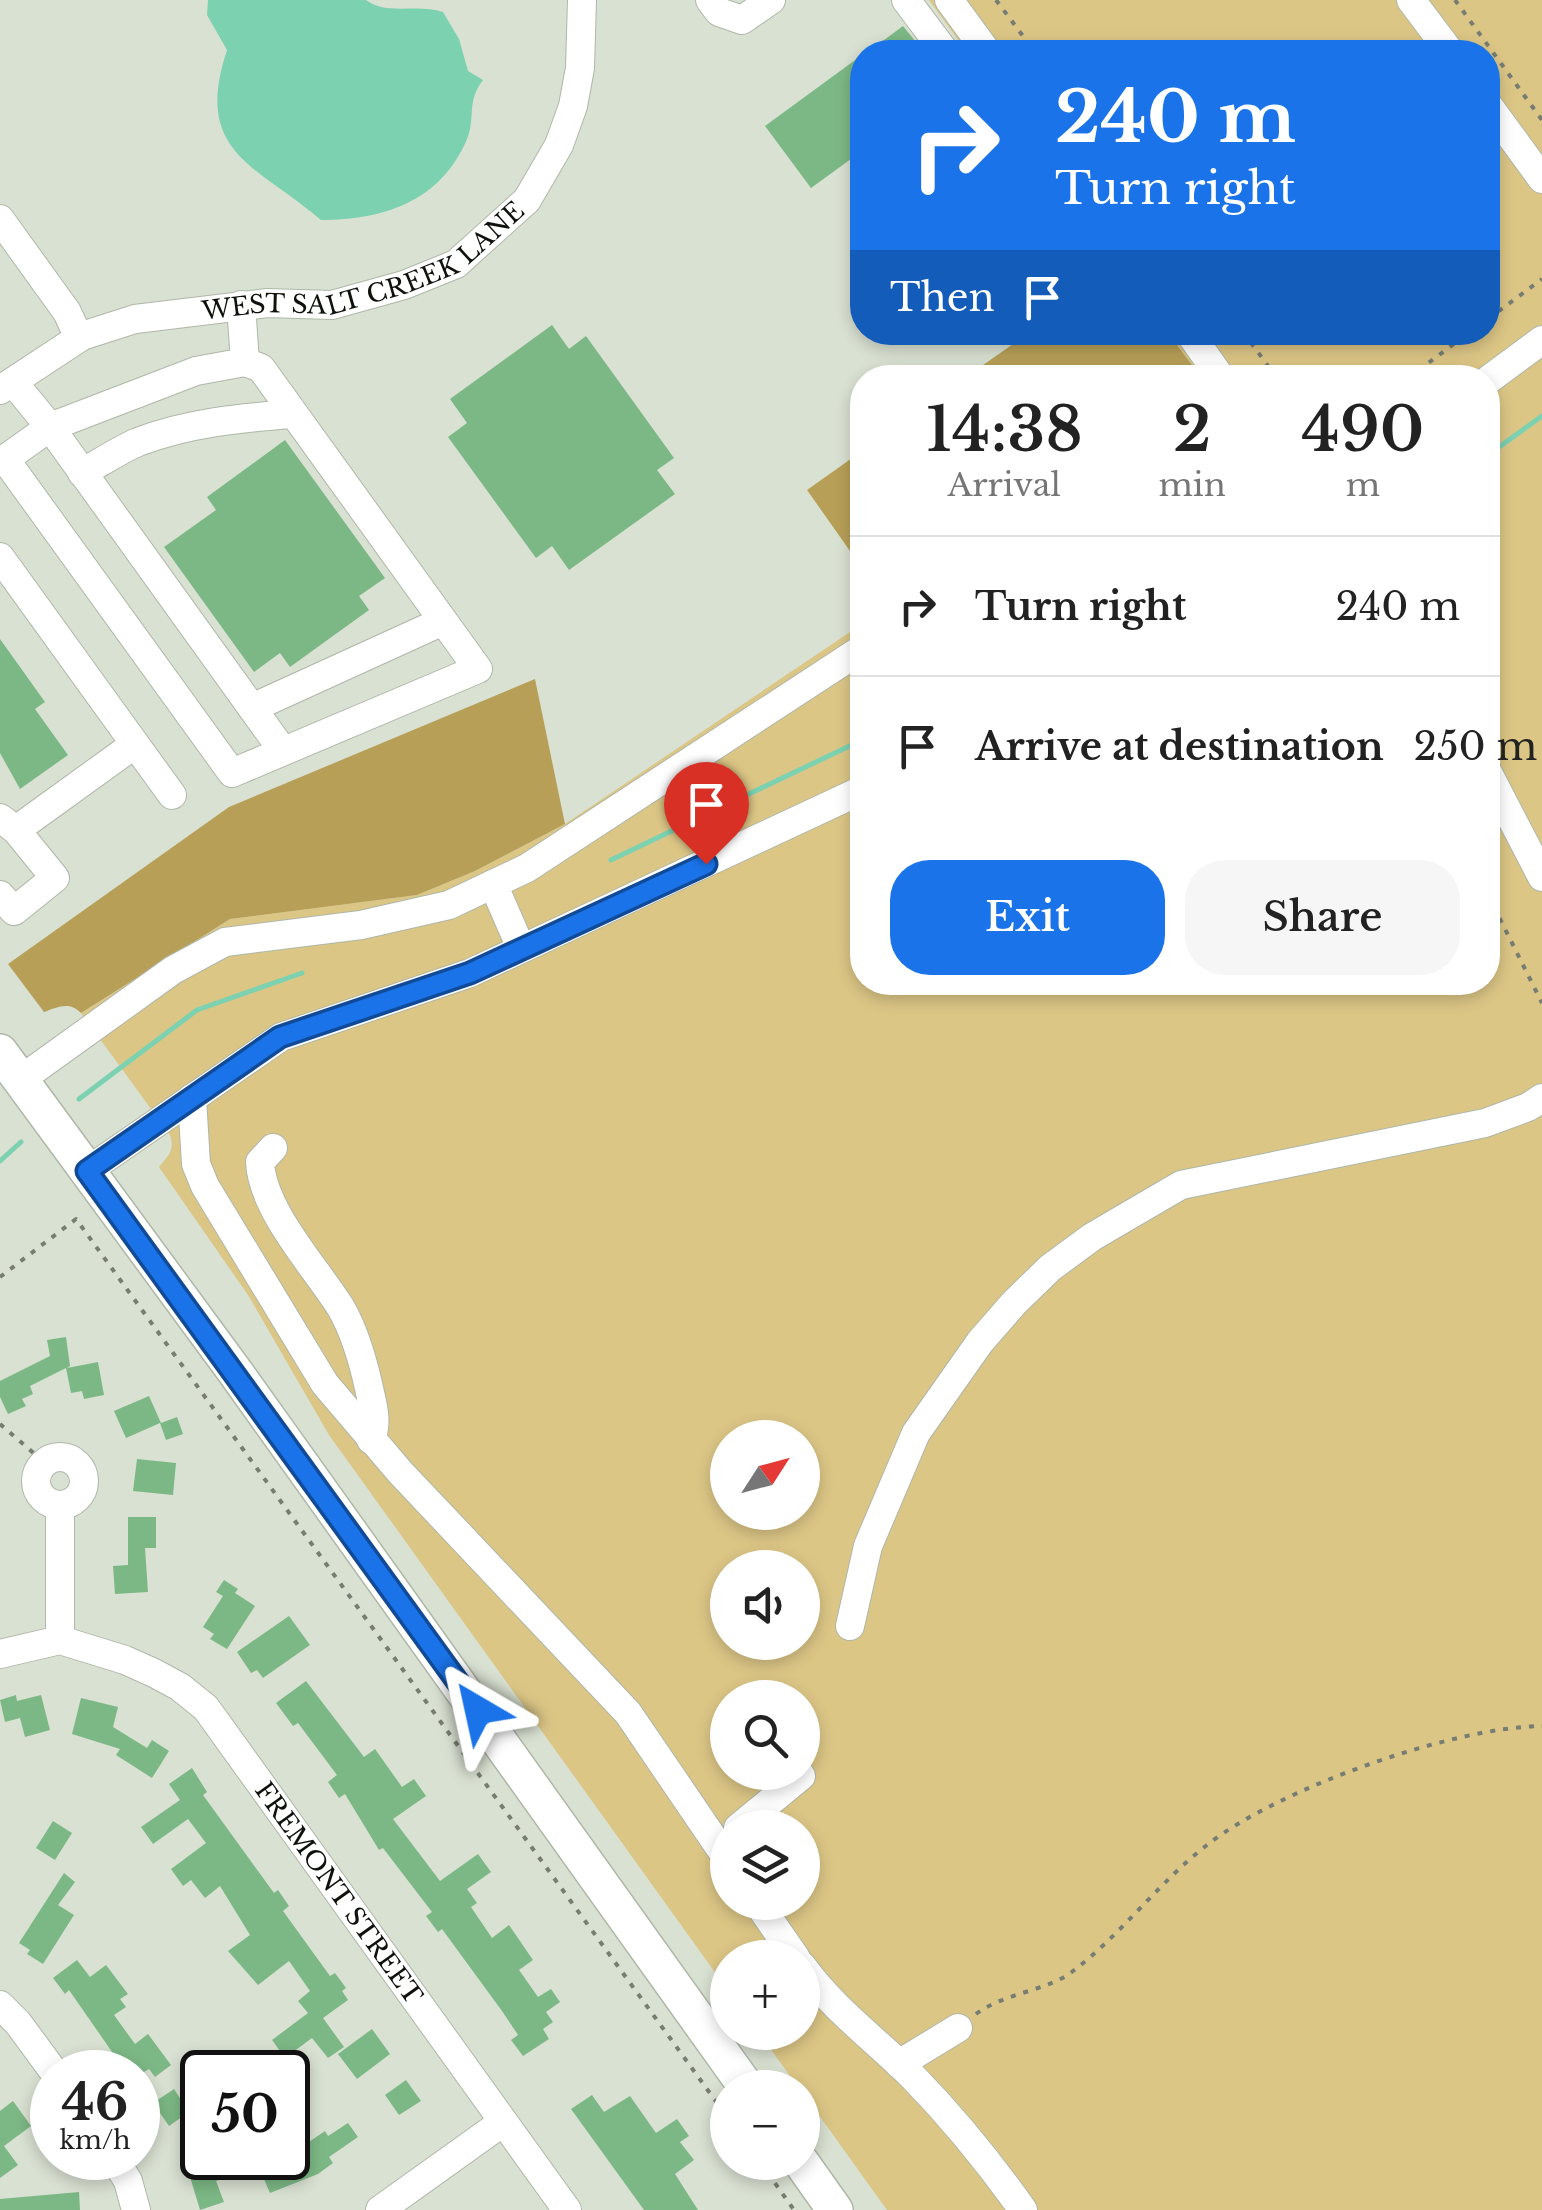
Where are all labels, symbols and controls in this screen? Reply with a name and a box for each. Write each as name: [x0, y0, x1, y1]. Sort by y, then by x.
text: 240 m: [1055, 74, 1296, 161]
icon: right: [890, 80, 1020, 210]
text: Turn right: [1055, 160, 1296, 216]
street label: WEST SALT CREEK LANE: [199, 195, 530, 326]
icon: arrive: [1015, 270, 1070, 325]
text: Then: [890, 274, 995, 321]
text: 14:38: [926, 393, 1083, 467]
text: 2: [1173, 393, 1211, 467]
text: 490: [1302, 393, 1424, 467]
text: Arrival: [948, 465, 1061, 505]
text: min: [1159, 465, 1226, 505]
text: m: [1346, 465, 1380, 505]
icon: right: [890, 579, 945, 634]
text: Turn right: [975, 583, 1186, 630]
text: 240 m: [1336, 583, 1460, 630]
icon: arrive: [890, 719, 945, 774]
text: Arrive at destination: [975, 723, 1384, 770]
text: 250 m: [1414, 723, 1537, 770]
pin: [664, 762, 749, 865]
icon: arrive: [679, 777, 734, 832]
button: Exit: [890, 860, 1165, 975]
button: Share: [1185, 860, 1460, 975]
north arrow: [710, 1420, 820, 1530]
map controls: [710, 1420, 820, 2180]
button: sound: [710, 1550, 820, 1660]
position arrow: [426, 1658, 530, 1762]
button: search: [710, 1680, 820, 1790]
street label: FREMONT STREET: [249, 1776, 429, 2010]
button: layers: [710, 1810, 820, 1920]
button: +: [710, 1940, 820, 2050]
speed limit sign: 50: [180, 2050, 310, 2180]
button: −: [710, 2070, 820, 2180]
text: 46: [62, 2071, 128, 2134]
text: km/h: [60, 2125, 130, 2156]

